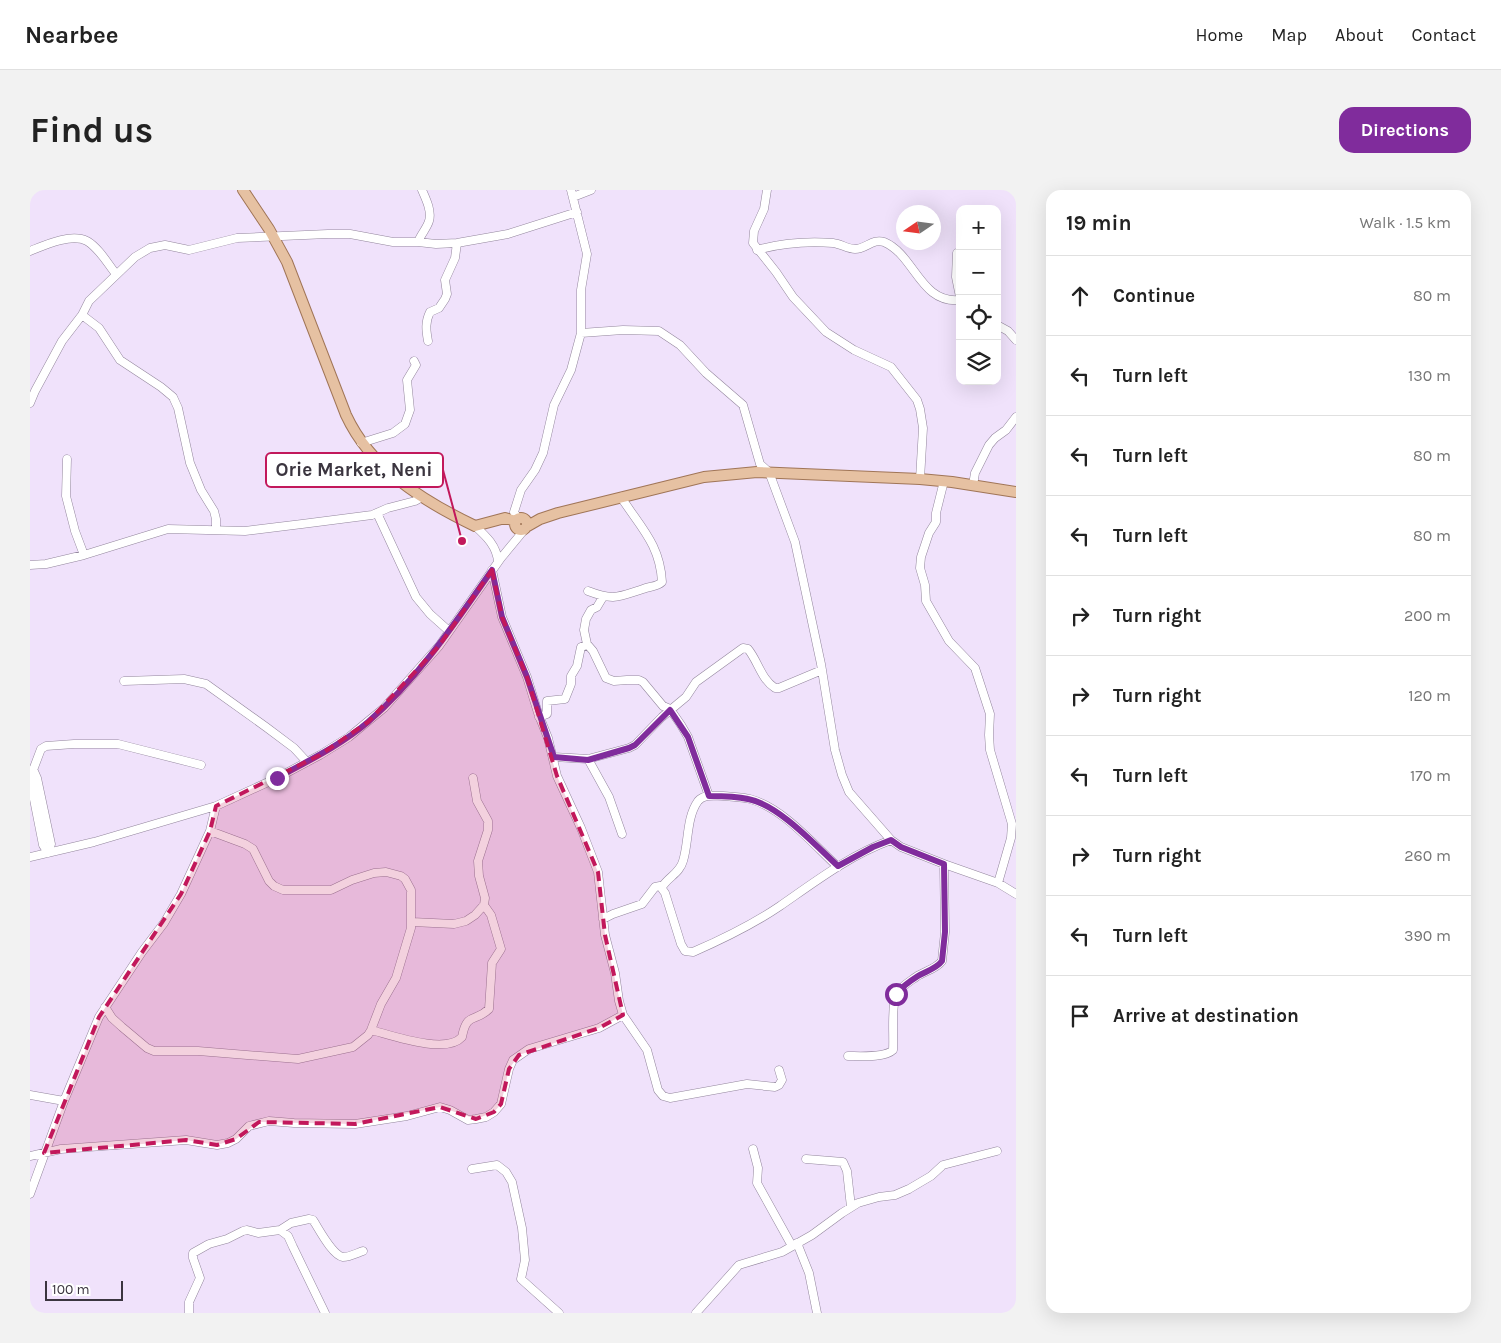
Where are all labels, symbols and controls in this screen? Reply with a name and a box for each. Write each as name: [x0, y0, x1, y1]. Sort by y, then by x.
text: Nearbee: [25, 21, 119, 49]
text: Home: [1195, 24, 1243, 46]
text: Map: [1271, 24, 1307, 46]
text: About: [1335, 24, 1384, 46]
text: Contact: [1412, 24, 1476, 46]
button: Directions: [1339, 107, 1471, 153]
text: Find us: [30, 110, 153, 151]
north arrow: [896, 205, 941, 250]
map controls: [956, 205, 1001, 385]
button: +: [956, 205, 1001, 250]
text: 19 min: [1066, 211, 1132, 235]
text: Walk · 1.5 km: [1359, 213, 1451, 232]
button: −: [956, 250, 1001, 295]
icon: ahead: [1066, 282, 1094, 310]
text: Continue: [1113, 285, 1195, 307]
text: 80 m: [1413, 286, 1451, 305]
button: locate: [956, 295, 1001, 340]
button: layers: [956, 340, 1001, 385]
icon: left: [1066, 362, 1094, 390]
text: Turn left: [1113, 365, 1188, 387]
text: 130 m: [1408, 366, 1451, 385]
icon: left: [1066, 442, 1094, 470]
text: Turn left: [1113, 445, 1188, 467]
text: 80 m: [1413, 446, 1451, 465]
callout: Orie Market, Neni: [266, 453, 443, 487]
text: Orie Market, Neni: [276, 459, 432, 481]
icon: left: [1066, 522, 1094, 550]
text: Turn left: [1113, 525, 1188, 547]
text: 80 m: [1413, 526, 1451, 545]
icon: right: [1066, 602, 1094, 630]
text: Turn right: [1113, 605, 1202, 627]
text: 200 m: [1404, 606, 1451, 625]
icon: right: [1066, 682, 1094, 710]
text: Turn right: [1113, 685, 1202, 707]
text: 120 m: [1408, 686, 1451, 705]
icon: left: [1066, 762, 1094, 790]
text: Turn left: [1113, 765, 1188, 787]
text: 170 m: [1410, 766, 1451, 785]
route end: [266, 767, 289, 790]
icon: right: [1066, 842, 1094, 870]
text: Turn right: [1113, 845, 1202, 867]
text: 260 m: [1404, 846, 1451, 865]
icon: left: [1066, 922, 1094, 950]
text: Turn left: [1113, 925, 1188, 947]
text: 390 m: [1404, 926, 1451, 945]
route start: [885, 983, 908, 1006]
icon: arrive: [1066, 1002, 1094, 1030]
text: Arrive at destination: [1113, 1005, 1299, 1027]
scale bar: [45, 1278, 122, 1301]
text: 100 m: [52, 1281, 90, 1298]

